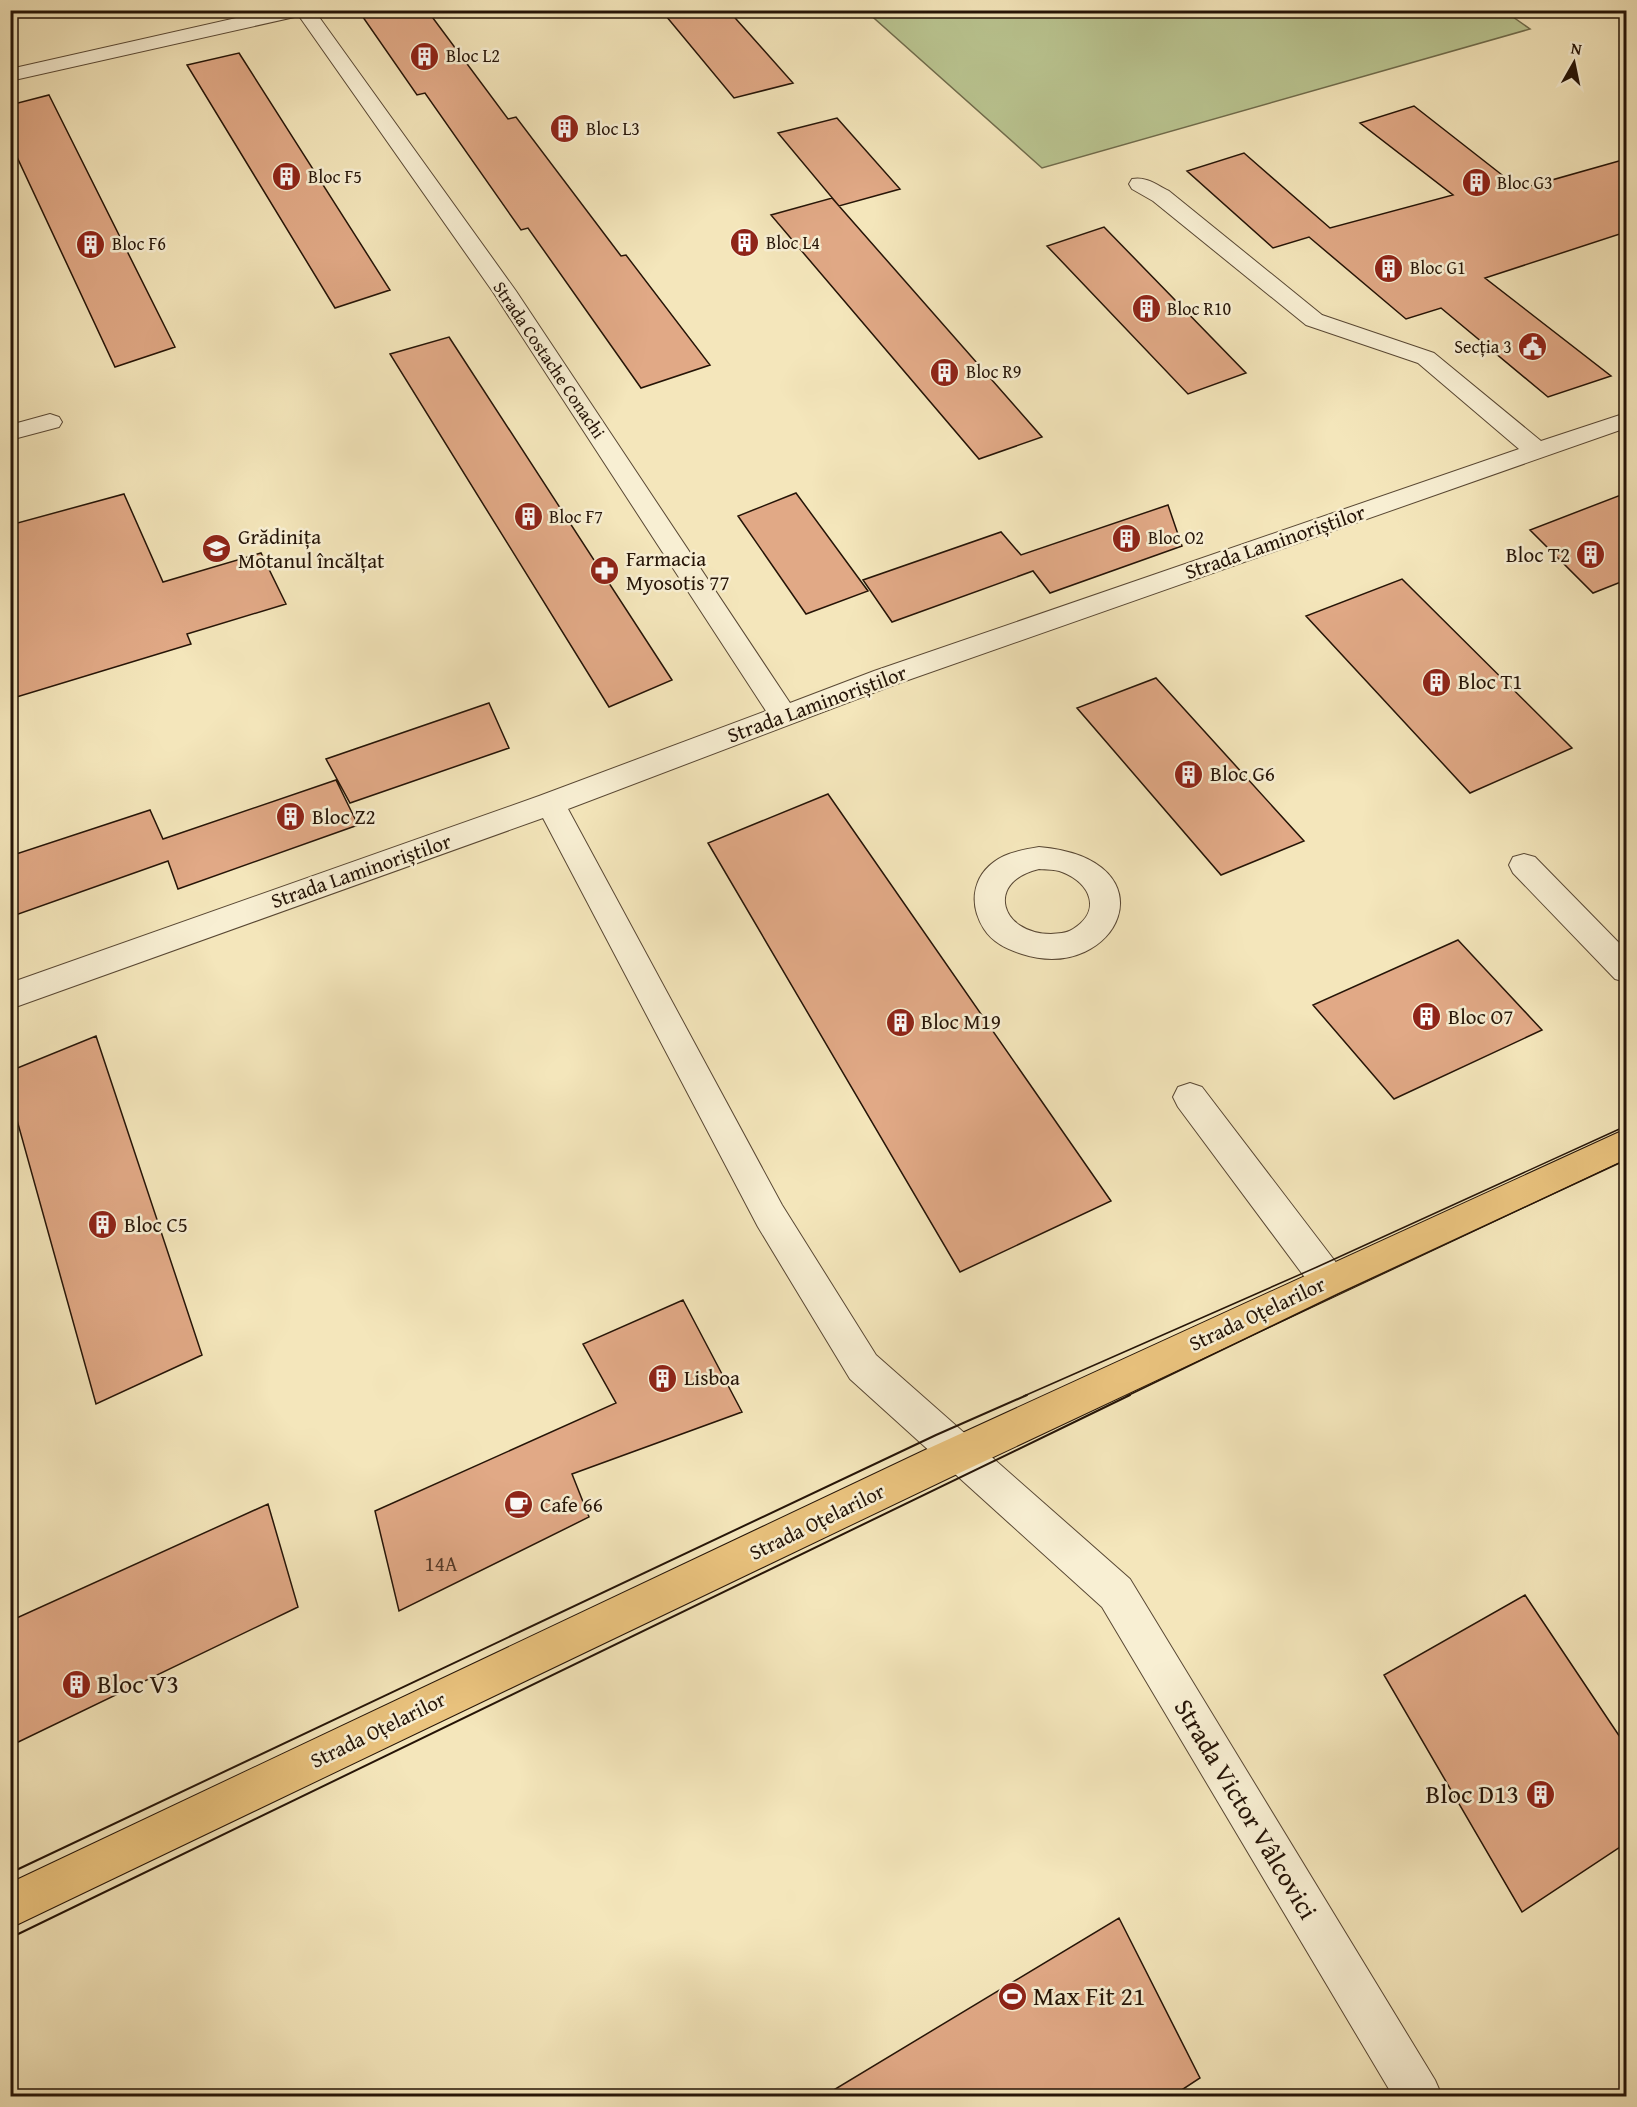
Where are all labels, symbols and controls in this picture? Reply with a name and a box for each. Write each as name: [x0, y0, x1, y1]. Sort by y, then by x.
north arrow: [1544, 33, 1604, 93]
text: N: [1569, 35, 1584, 61]
building icon: Bloc L2: [409, 40, 441, 72]
place label: Bloc L2: [446, 42, 500, 69]
building icon: Bloc L3: [549, 113, 581, 145]
place label: Bloc L3: [586, 115, 640, 142]
building icon: Bloc F5: [271, 161, 303, 193]
place label: Bloc F5: [308, 163, 362, 190]
building icon: Bloc G3: [1460, 167, 1492, 199]
place label: Bloc G3: [1497, 169, 1553, 196]
building icon: Bloc L4: [729, 227, 761, 259]
building icon: Bloc F6: [75, 228, 107, 260]
place label: Bloc L4: [766, 229, 820, 256]
place label: Bloc F6: [112, 230, 166, 257]
building icon: Bloc G1: [1373, 252, 1405, 284]
place label: Bloc G1: [1410, 254, 1466, 281]
street label: Strada Costache Conachi: [487, 276, 612, 444]
building icon: Bloc R10: [1130, 293, 1162, 325]
place label: Bloc R10: [1167, 295, 1231, 322]
public building icon: Secția 3: [1517, 331, 1549, 363]
place label: Secția 3: [1454, 333, 1512, 360]
building icon: Bloc R9: [929, 356, 961, 388]
place label: Bloc R9: [966, 358, 1021, 385]
street label: Strada Laminoriștilor: [1180, 496, 1370, 587]
building icon: Bloc F7: [512, 501, 544, 533]
place label: Bloc F7: [549, 503, 603, 530]
place label: Grădinița Motanul încălțat: [238, 521, 385, 576]
building icon: Bloc O2: [1111, 522, 1143, 554]
place label: Bloc O2: [1148, 524, 1204, 551]
school or university icon: Grădinița Motanul încălțat: [201, 533, 233, 565]
place label: Bloc T2: [1506, 539, 1570, 570]
building icon: Bloc T2: [1575, 539, 1607, 571]
place label: Farmacia Myosotis 77: [626, 543, 730, 598]
pharmacy icon: Farmacia Myosotis 77: [589, 555, 621, 587]
street label: Strada Laminoriștilor: [723, 657, 911, 750]
building icon: Bloc T1: [1421, 666, 1453, 698]
place label: Bloc T1: [1458, 666, 1522, 697]
building icon: Bloc G6: [1173, 758, 1205, 790]
place label: Bloc G6: [1210, 758, 1275, 789]
building icon: Bloc Z2: [275, 801, 307, 833]
place label: Bloc Z2: [312, 801, 376, 832]
street label: Strada Laminoriștilor: [266, 825, 456, 916]
building icon: Bloc O7: [1411, 1001, 1443, 1033]
place label: Bloc O7: [1448, 1001, 1513, 1032]
building icon: Bloc M19: [884, 1006, 916, 1038]
place label: Bloc M19: [921, 1006, 1001, 1037]
building icon: Bloc C5: [87, 1209, 119, 1241]
place label: Bloc C5: [124, 1209, 188, 1240]
street label: Strada Oțelarilor: [1183, 1268, 1330, 1359]
building icon: Lisboa: [647, 1362, 679, 1394]
place label: Lisboa: [684, 1362, 740, 1393]
street label: Strada Oțelarilor: [744, 1475, 890, 1568]
cafe icon: Cafe 66: [503, 1489, 535, 1521]
place label: Cafe 66: [540, 1489, 603, 1520]
house number: 14A: [425, 1548, 458, 1579]
place label: Bloc V3: [97, 1664, 179, 1703]
building icon: Bloc V3: [60, 1668, 92, 1700]
street label: Strada Oțelarilor: [305, 1683, 451, 1776]
street label: Strada Victor Vâlcovici: [1165, 1691, 1328, 1926]
place label: Bloc D13: [1426, 1774, 1519, 1813]
building icon: Bloc D13: [1524, 1778, 1556, 1810]
place label: Max Fit 21: [1033, 1976, 1146, 2015]
sports icon: Max Fit 21: [996, 1980, 1028, 2012]

